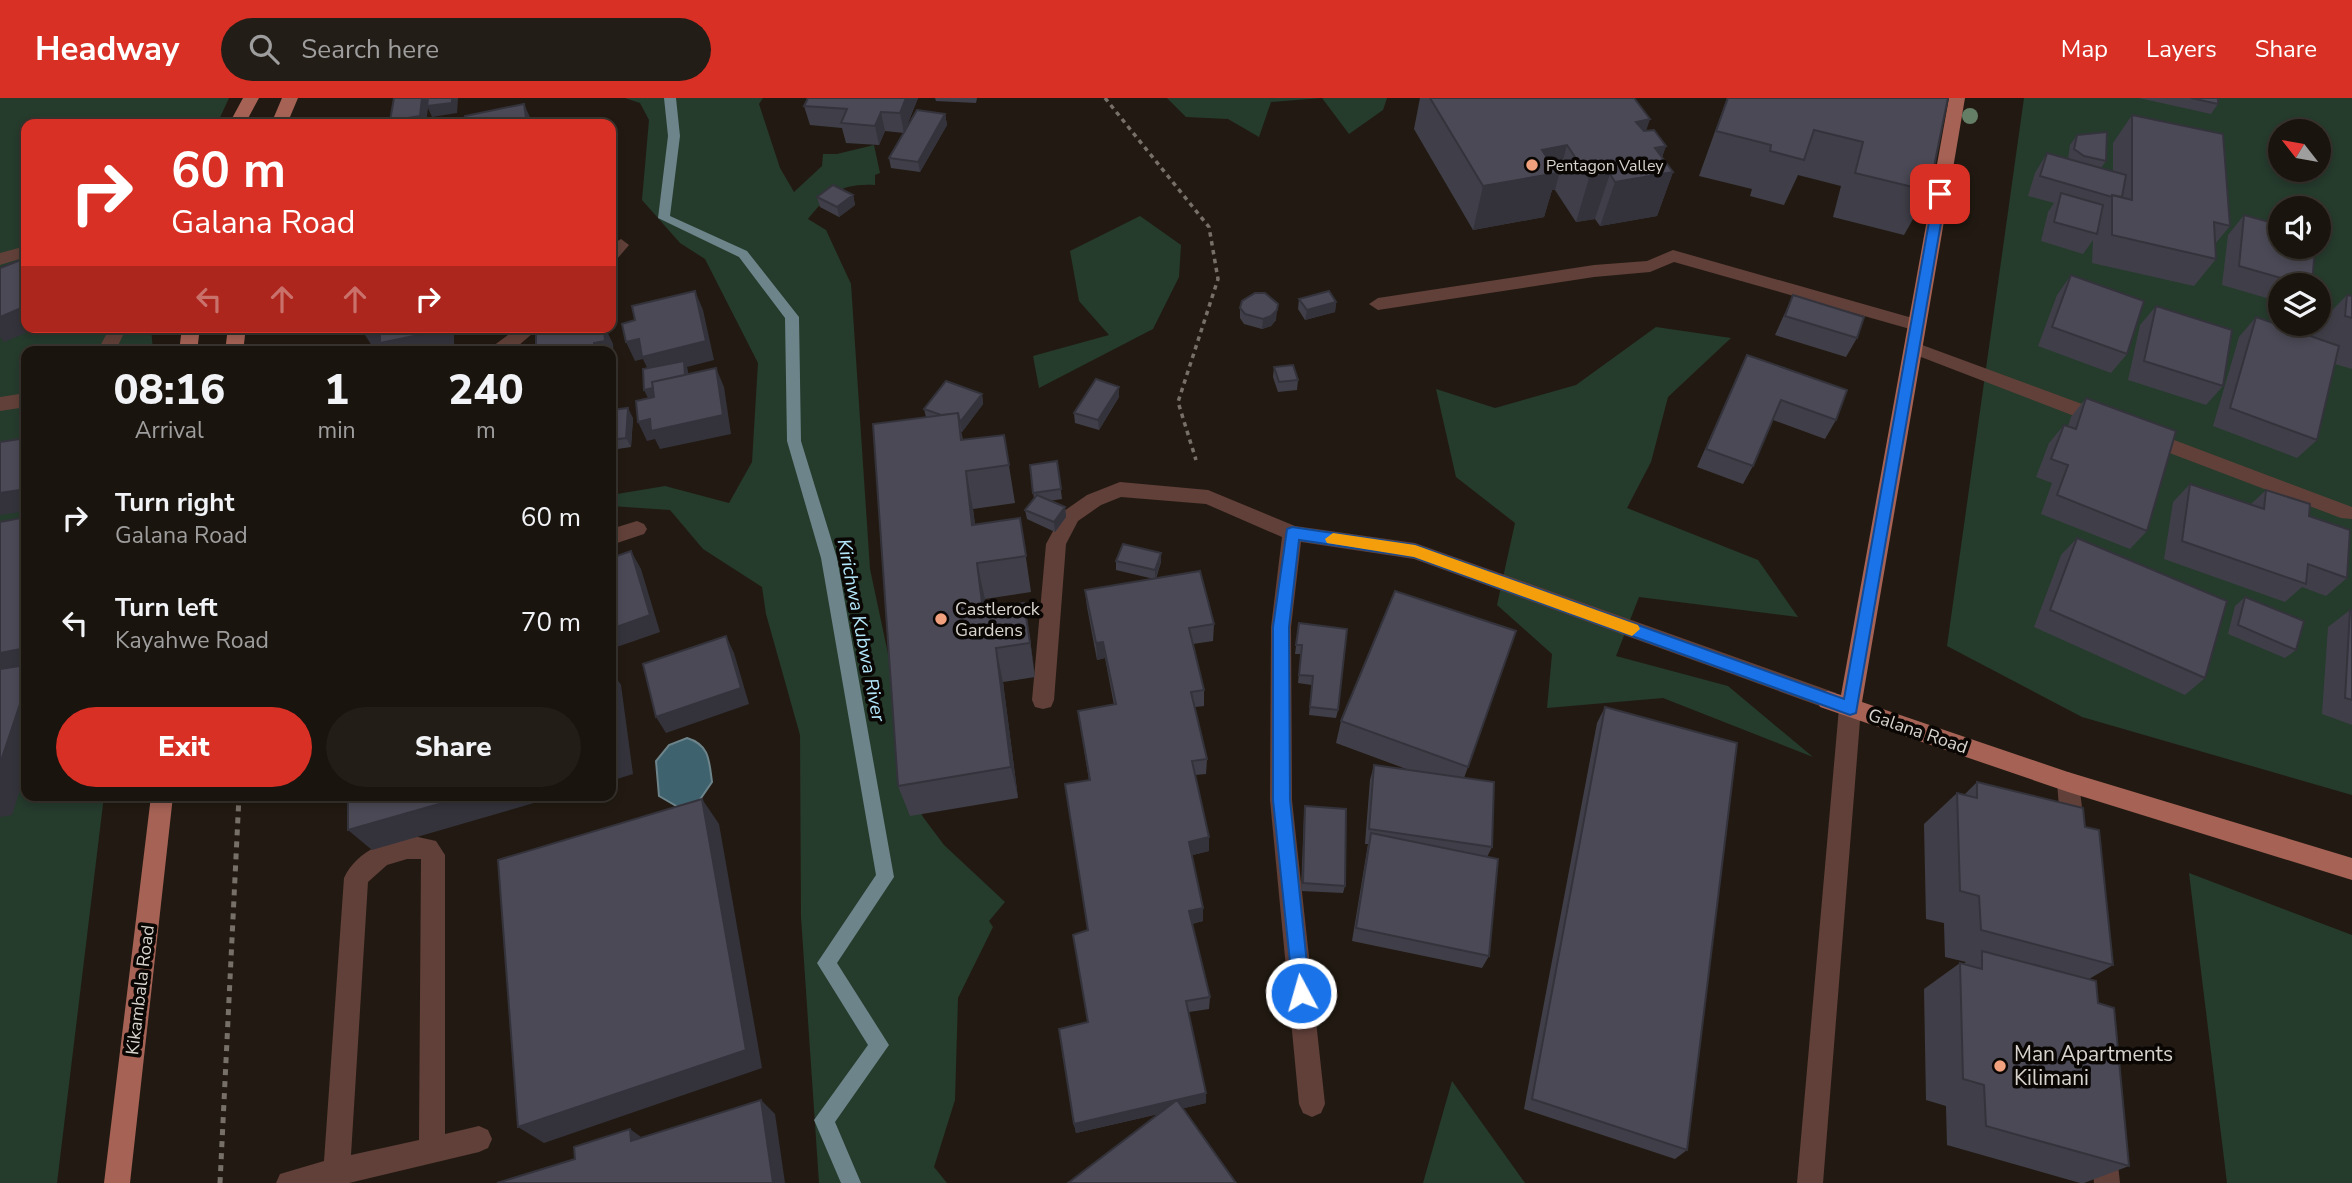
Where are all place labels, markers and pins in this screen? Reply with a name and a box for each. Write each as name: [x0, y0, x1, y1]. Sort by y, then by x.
place label: Pentagon Valley: [1546, 155, 1664, 177]
marker: Pentagon Valley: [1524, 157, 1540, 173]
pin: [1910, 164, 1970, 224]
place label: Castlerock Gardens: [955, 597, 1041, 642]
marker: Castlerock Gardens: [933, 611, 949, 627]
place label: Man Apartments Kilimani: [2014, 1040, 2173, 1092]
marker: Man Apartments Kilimani: [1992, 1058, 2008, 1074]

